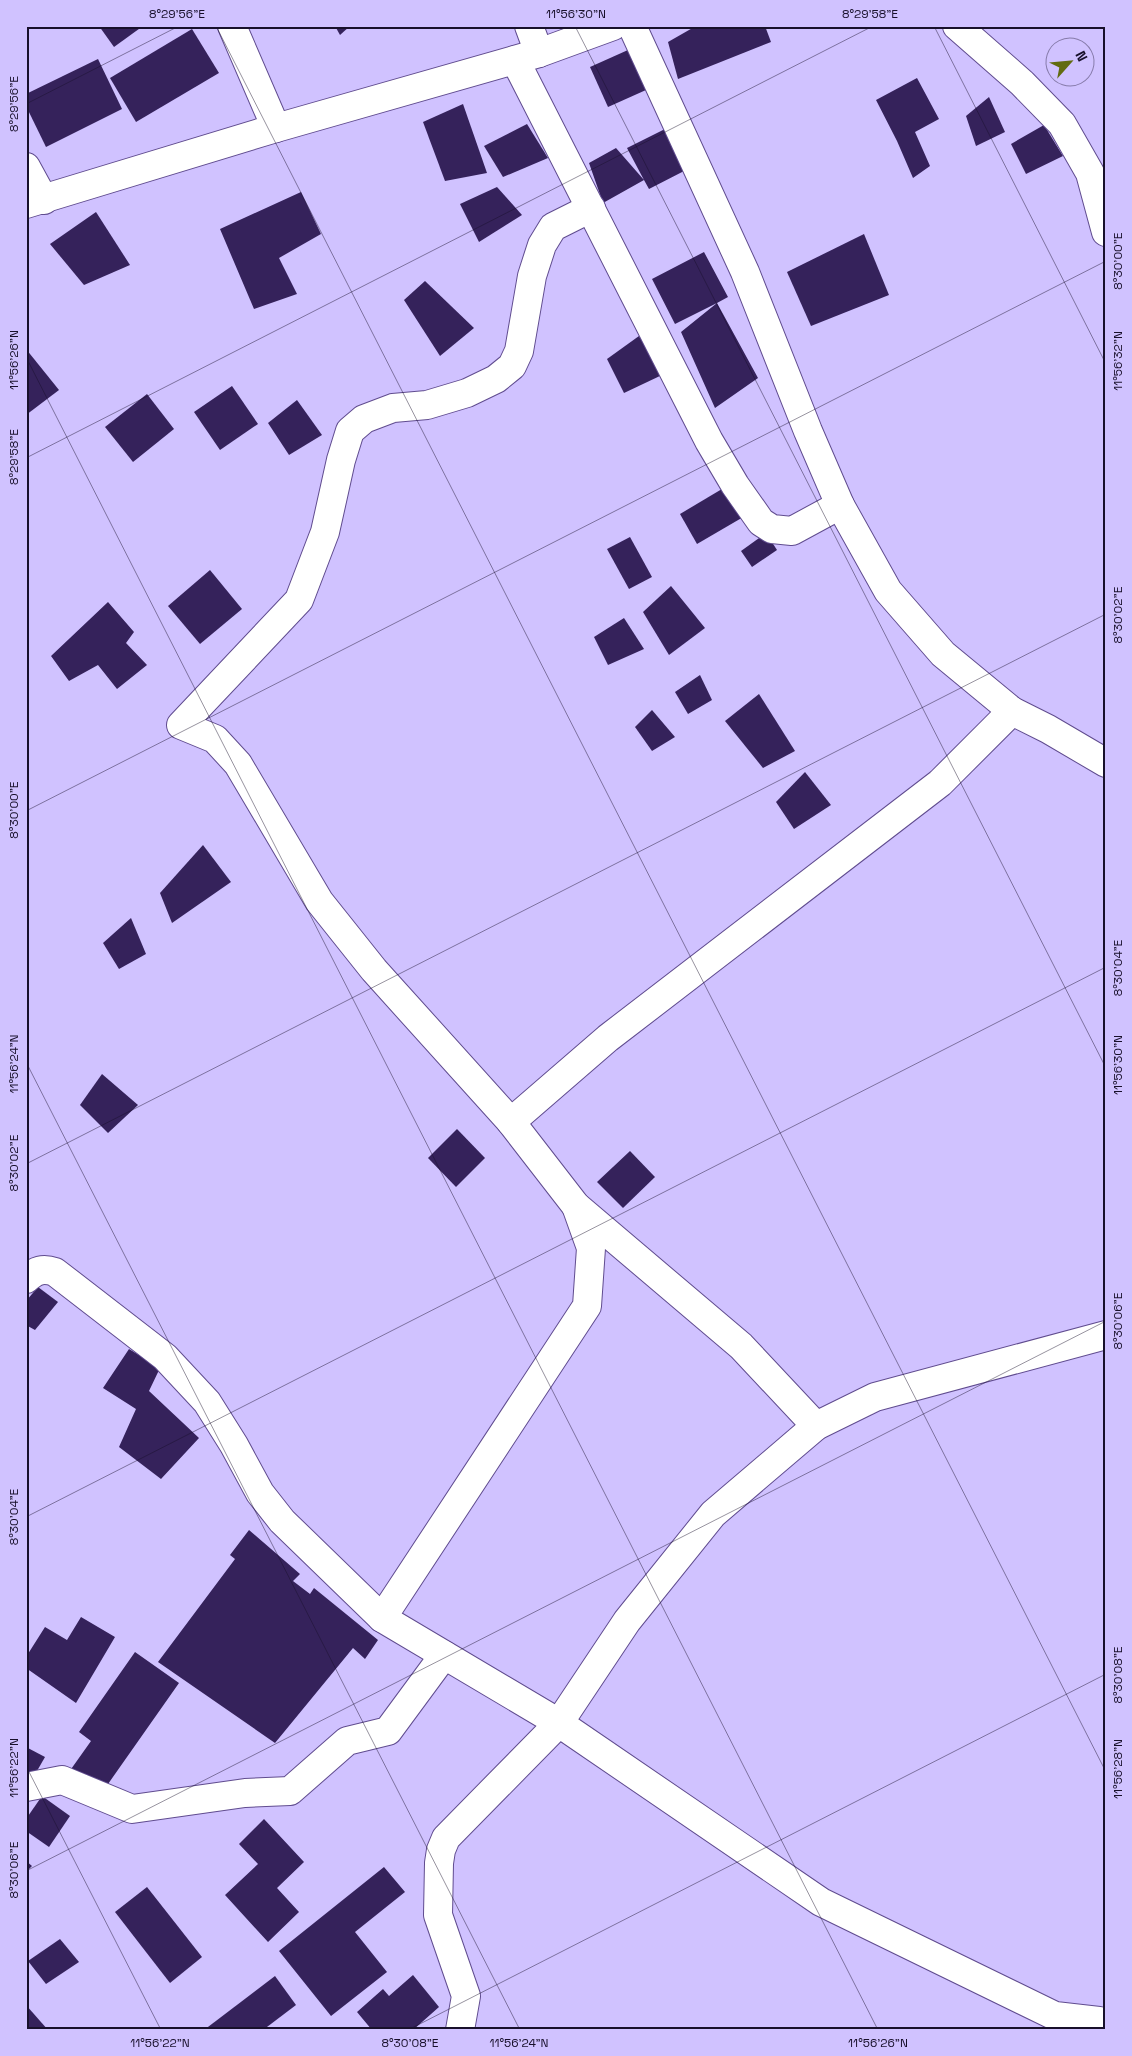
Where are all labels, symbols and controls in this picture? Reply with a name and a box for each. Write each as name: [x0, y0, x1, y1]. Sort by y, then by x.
text: 8°29'56"E: [149, 6, 205, 22]
text: 11°56'30"N: [546, 6, 606, 22]
text: 8°29'58"E: [842, 6, 898, 22]
north arrow: [1044, 38, 1094, 88]
text: N: [1071, 48, 1092, 64]
text: 8°29'56"E: [6, 76, 22, 132]
text: 8°30'00"E: [1110, 232, 1126, 290]
text: 11°56'26"N: [6, 330, 22, 390]
text: 11°56'32"N: [1110, 331, 1126, 391]
text: 8°29'58"E: [6, 429, 22, 485]
text: 8°30'02"E: [1110, 586, 1126, 643]
text: 8°30'00"E: [6, 781, 22, 839]
text: 8°30'04"E: [1110, 939, 1126, 996]
text: 11°56'24"N: [6, 1034, 22, 1094]
text: 11°56'30"N: [1110, 1035, 1126, 1095]
text: 8°30'02"E: [6, 1134, 22, 1191]
text: 8°30'06"E: [1110, 1292, 1126, 1349]
text: 8°30'04"E: [6, 1488, 22, 1545]
text: 8°30'08"E: [1110, 1646, 1126, 1704]
text: 11°56'22"N: [6, 1738, 22, 1798]
text: 11°56'28"N: [1110, 1739, 1126, 1799]
text: 8°30'06"E: [6, 1841, 22, 1898]
text: 11°56'22"N: [130, 2035, 190, 2051]
text: 8°30'08"E: [381, 2035, 439, 2051]
text: 11°56'24"N: [489, 2035, 549, 2051]
text: 11°56'26"N: [848, 2035, 908, 2051]

